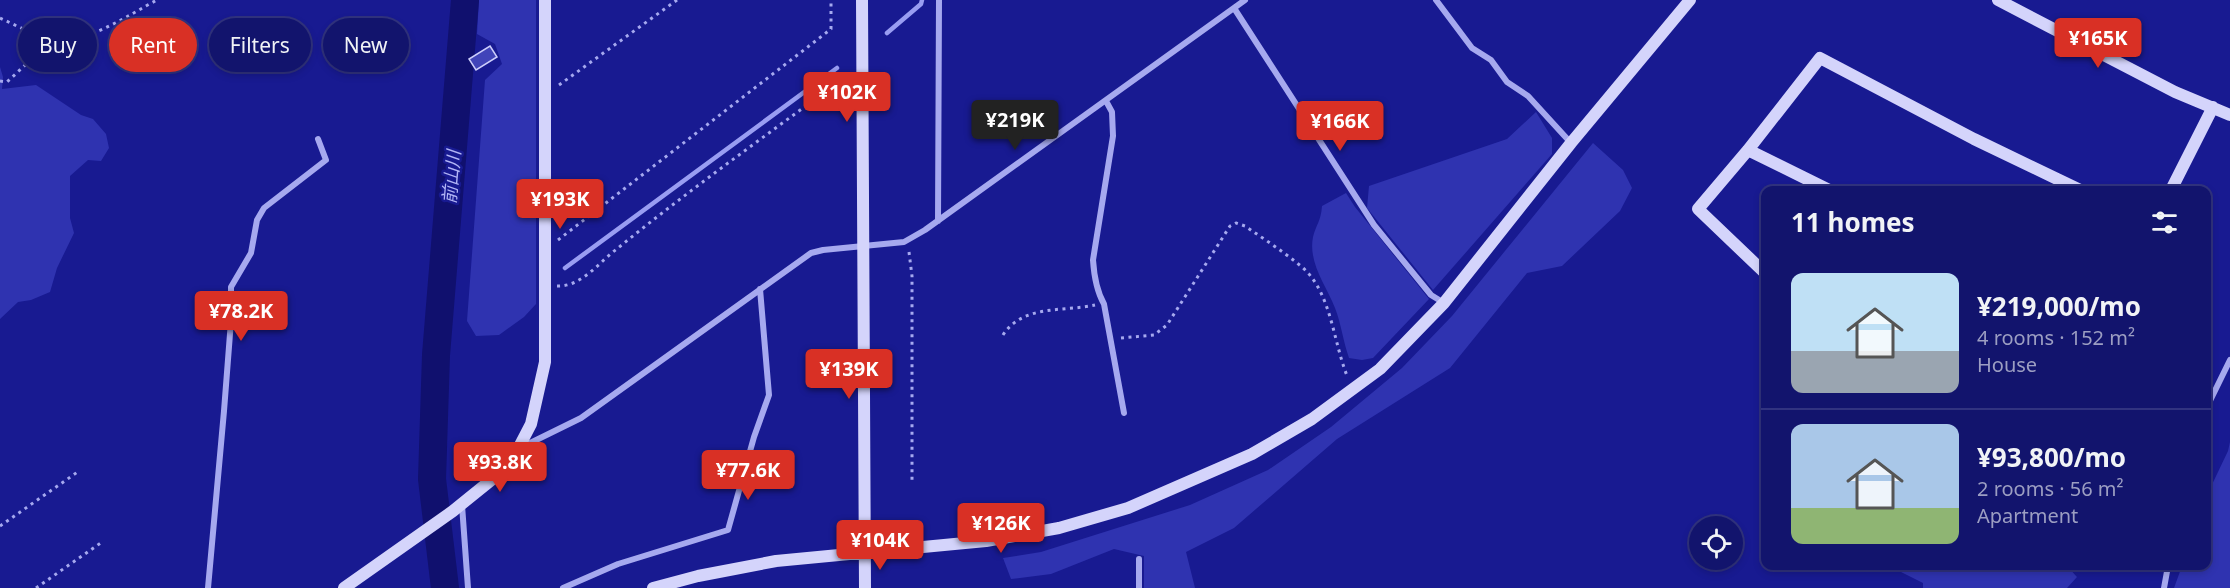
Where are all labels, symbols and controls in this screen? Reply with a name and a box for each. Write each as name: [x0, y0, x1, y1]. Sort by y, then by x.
chip: Buy: [18, 18, 97, 72]
chip: Rent: [109, 18, 197, 72]
chip: Filters: [209, 18, 311, 72]
chip: New: [323, 18, 409, 72]
pin: ¥165K: [2056, 18, 2140, 69]
text: ¥165K: [2068, 24, 2128, 51]
pin: ¥102K: [805, 72, 889, 123]
text: ¥102K: [817, 78, 877, 105]
pin: ¥219K: [973, 100, 1057, 151]
pin: ¥166K: [1298, 101, 1382, 152]
text: ¥219K: [985, 106, 1045, 133]
text: ¥166K: [1310, 107, 1370, 134]
water label: 前山川: [437, 147, 465, 205]
pin: ¥193K: [518, 179, 602, 230]
text: ¥193K: [530, 185, 590, 212]
text: 11 homes: [1791, 204, 1915, 240]
icon: filters: [2148, 206, 2181, 239]
text: ¥219,000/mo: [1977, 288, 2141, 324]
pin: ¥78.2K: [192, 291, 290, 342]
text: ¥78.2K: [209, 297, 273, 324]
icon: home: [1839, 297, 1911, 369]
text: 4 rooms · 152 m²: [1977, 324, 2135, 351]
pin: ¥139K: [807, 349, 891, 400]
text: House: [1977, 351, 2037, 378]
text: ¥139K: [819, 355, 879, 382]
text: ¥93,800/mo: [1977, 439, 2126, 475]
pin: ¥93.8K: [451, 442, 549, 493]
text: ¥93.8K: [468, 448, 532, 475]
icon: home: [1839, 448, 1911, 520]
pin: ¥77.6K: [699, 450, 797, 501]
text: ¥77.6K: [716, 456, 780, 483]
text: 2 rooms · 56 m²: [1977, 475, 2124, 502]
text: Apartment: [1977, 502, 2078, 529]
pin: ¥126K: [959, 503, 1043, 554]
text: ¥126K: [971, 509, 1031, 536]
map controls: [1689, 516, 1743, 570]
button: locate: [1689, 516, 1743, 570]
pin: ¥104K: [838, 520, 922, 571]
text: ¥104K: [850, 526, 910, 553]

